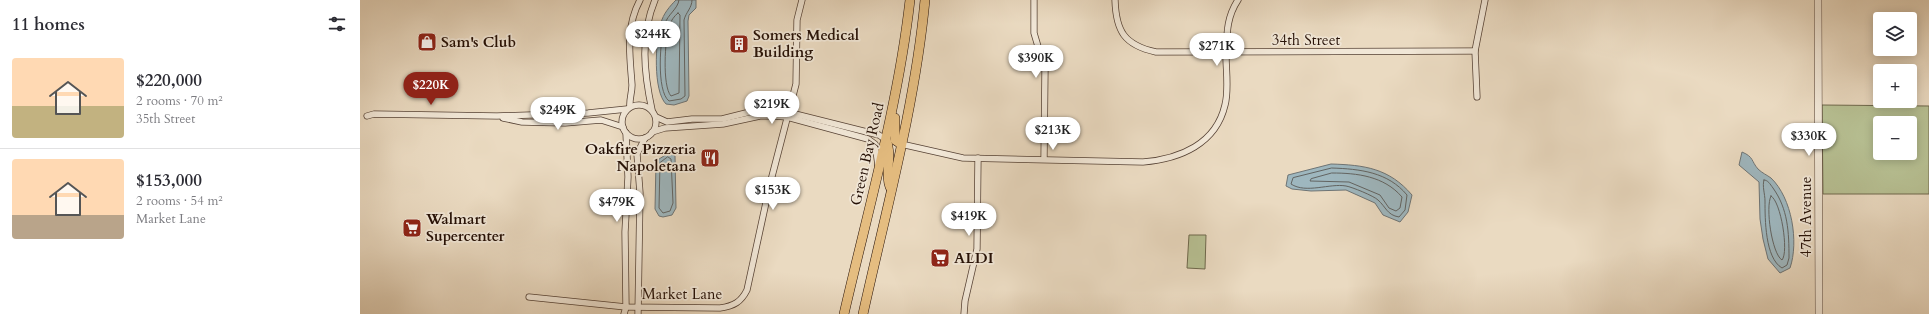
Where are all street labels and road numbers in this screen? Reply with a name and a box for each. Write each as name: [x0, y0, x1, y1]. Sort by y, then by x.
street label: 34th Street: [1272, 30, 1340, 50]
street label: Green Bay Road: [845, 101, 889, 207]
street label: 47th Avenue: [1796, 176, 1816, 258]
street label: Market Lane: [642, 284, 722, 304]

